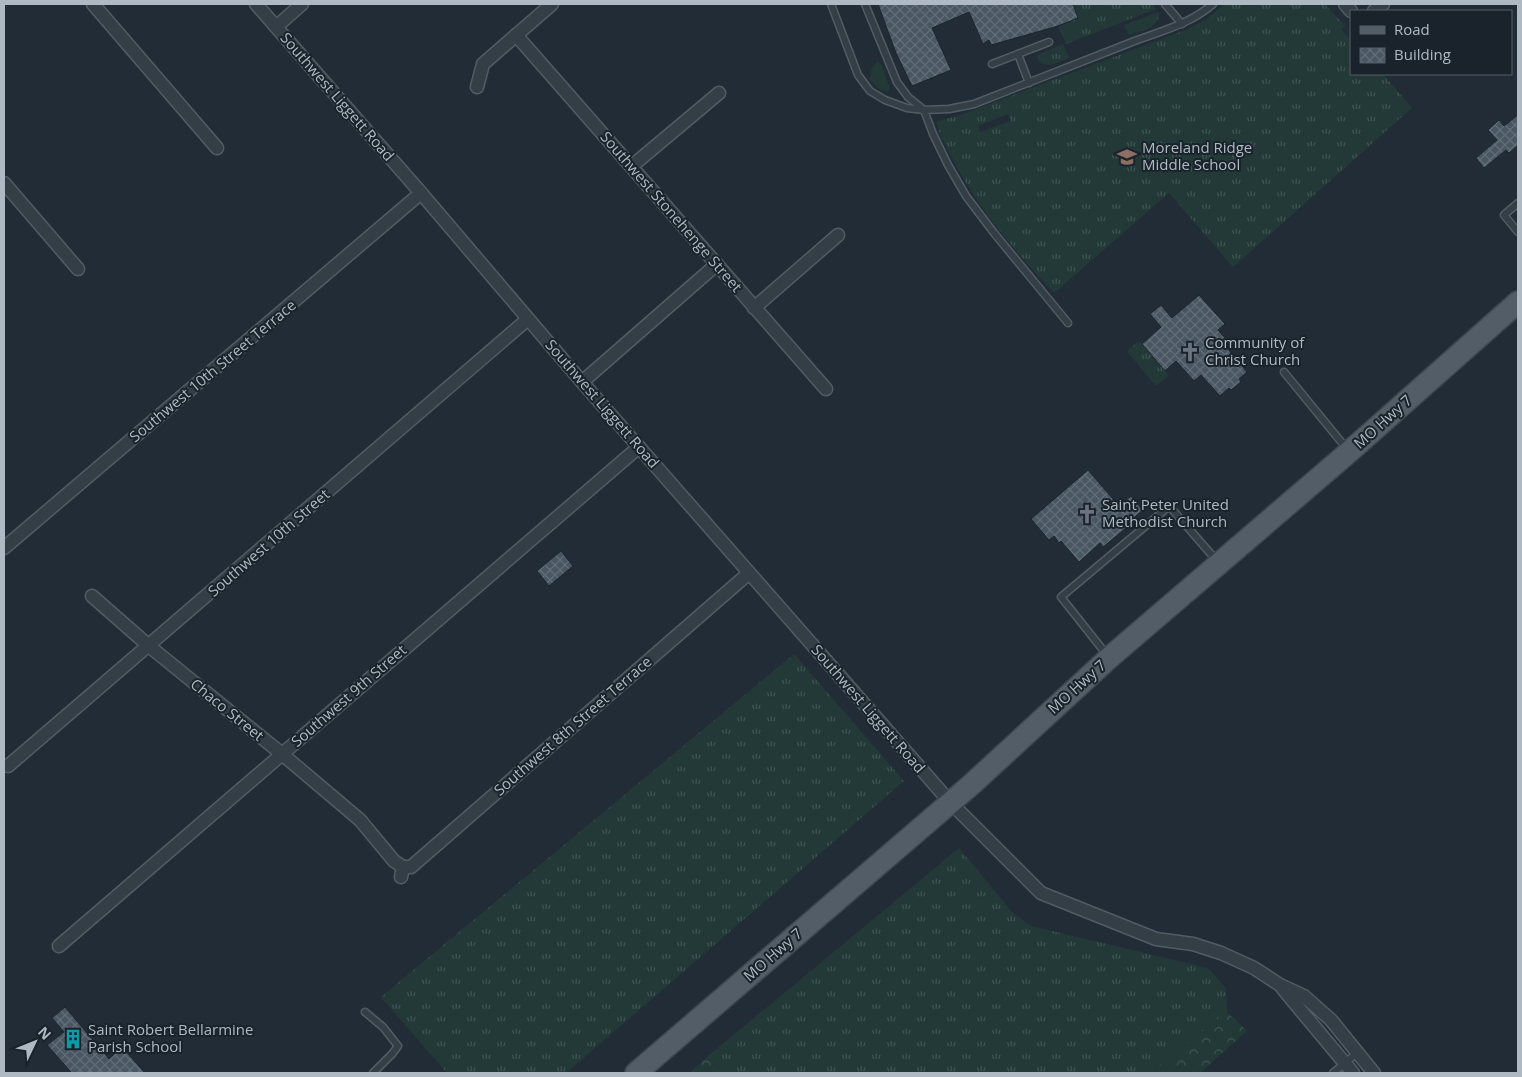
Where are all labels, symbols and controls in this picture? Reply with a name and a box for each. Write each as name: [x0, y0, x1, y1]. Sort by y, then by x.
legend: [1350, 10, 1512, 75]
text: Road: [1394, 19, 1430, 39]
street label: Southwest Liggett Road: [276, 28, 399, 165]
text: Building: [1394, 44, 1451, 64]
street label: Southwest Stonehenge Street: [596, 127, 747, 296]
place label: Moreland Ridge Middle School: [1142, 137, 1252, 174]
school or university icon: Moreland Ridge Middle School: [1116, 146, 1138, 168]
street label: Southwest 10th Street Terrace: [125, 295, 300, 446]
place label: Community of Christ Church: [1205, 332, 1305, 369]
street label: Southwest Liggett Road: [541, 335, 664, 472]
church icon: Community of Christ Church: [1179, 341, 1201, 363]
street label: MO Hwy 7: [1349, 390, 1416, 453]
street label: Southwest 10th Street: [203, 484, 333, 601]
place label: Saint Peter United Methodist Church: [1102, 494, 1229, 531]
church icon: Saint Peter United Methodist Church: [1076, 503, 1098, 525]
street label: Southwest 9th Street: [287, 640, 410, 751]
street label: Southwest Liggett Road: [807, 640, 930, 777]
street label: Southwest 8th Street Terrace: [489, 651, 656, 799]
street label: MO Hwy 7: [1043, 655, 1110, 718]
street label: Chaco Street: [187, 673, 268, 745]
street label: MO Hwy 7: [739, 923, 806, 985]
north arrow: [10, 1017, 60, 1067]
place label: Saint Robert Bellarmine Parish School: [88, 1019, 254, 1056]
text: N: [34, 1022, 56, 1043]
building icon: Saint Robert Bellarmine Parish School: [62, 1028, 84, 1050]

